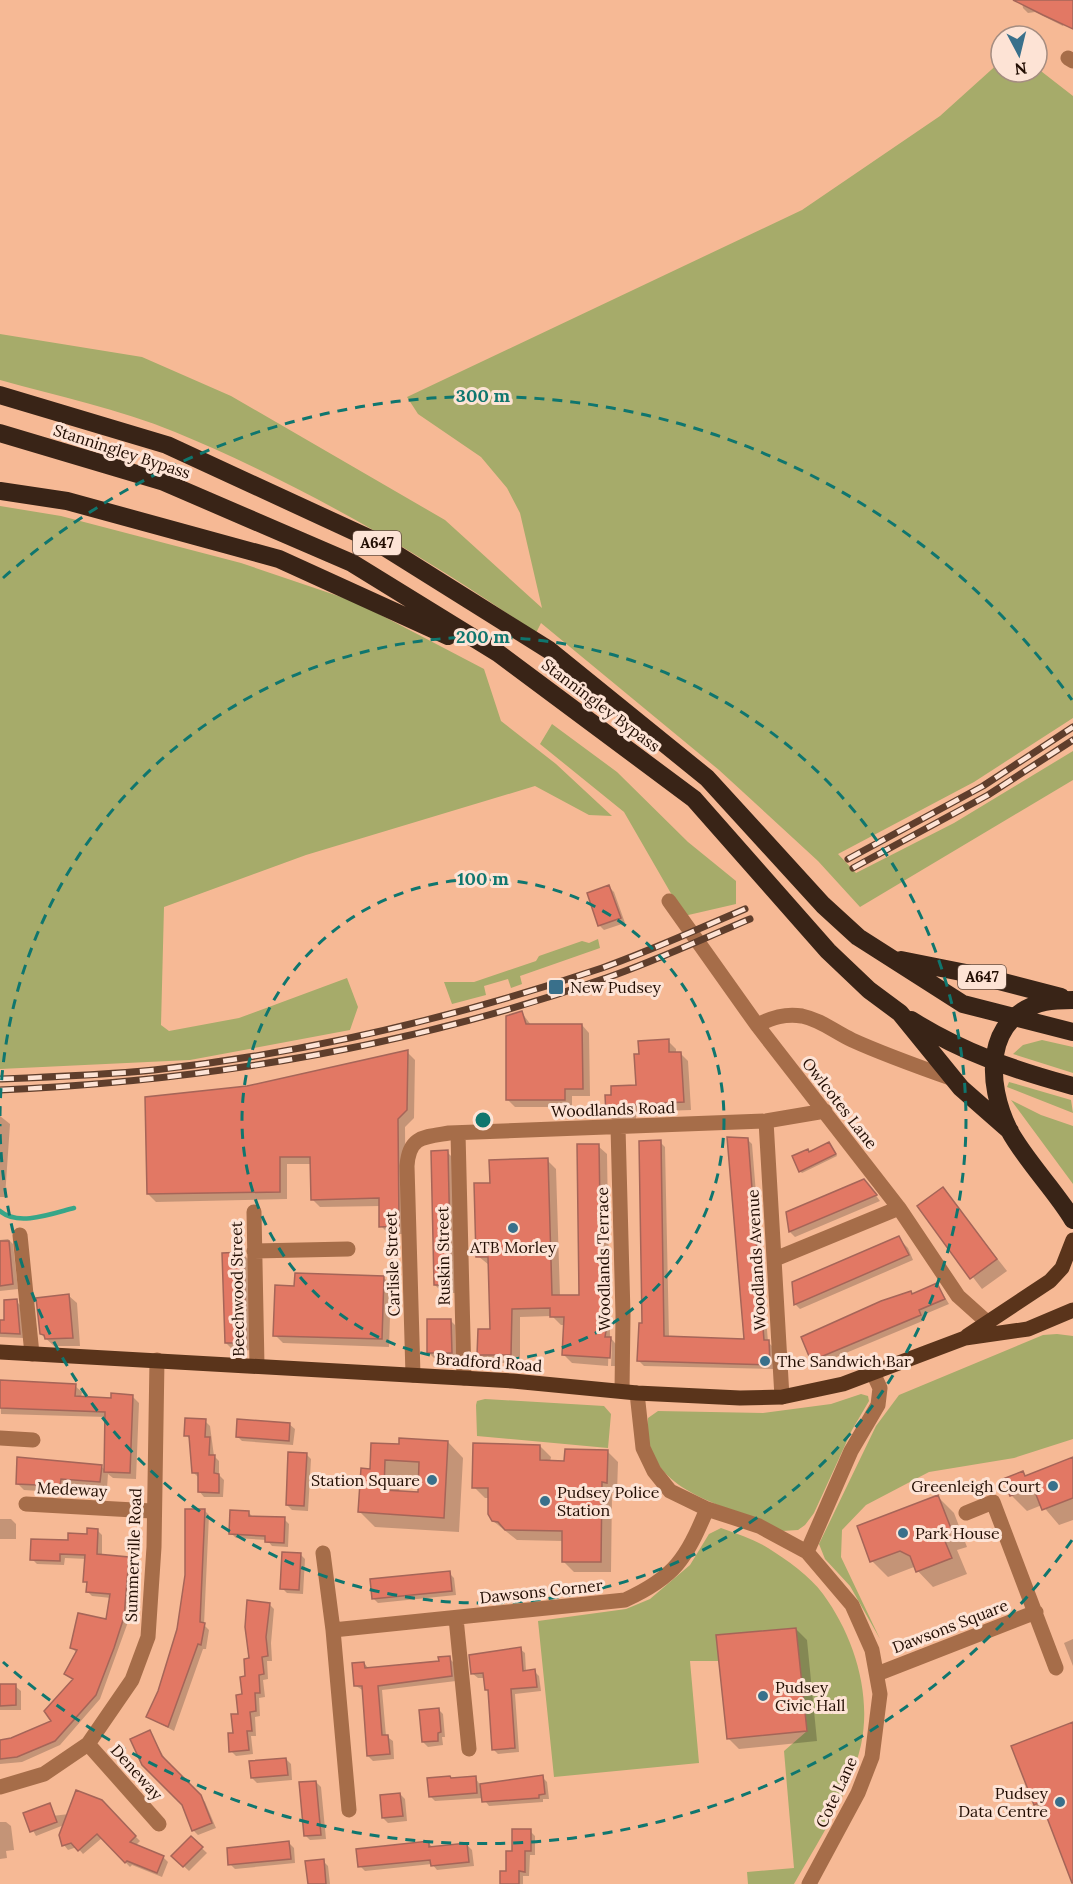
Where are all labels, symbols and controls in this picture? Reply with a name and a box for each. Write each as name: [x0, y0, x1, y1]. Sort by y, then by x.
north arrow: [989, 24, 1049, 84]
text: N: [1013, 58, 1028, 80]
text: 300 m: [456, 384, 511, 407]
street label: Stanningley Bypass: [51, 419, 193, 483]
road number: A647: [353, 531, 401, 555]
text: 200 m: [456, 625, 510, 648]
street label: Stanningley Bypass: [538, 654, 664, 756]
text: 100 m: [457, 867, 509, 890]
road number: A647: [958, 965, 1006, 989]
place label: New Pudsey: [570, 977, 661, 997]
marker: New Pudsey: [547, 978, 565, 996]
street label: Owlcotes Lane: [798, 1053, 882, 1153]
street label: Woodlands Road: [551, 1097, 676, 1121]
centre of rings: [473, 1110, 493, 1130]
street label: Woodlands Terrace: [592, 1186, 614, 1331]
street label: Woodlands Avenue: [742, 1189, 770, 1331]
street label: Ruskin Street: [432, 1205, 454, 1306]
street label: Carlisle Street: [380, 1210, 404, 1317]
street label: Beechwood Street: [226, 1220, 248, 1357]
marker: ATB Morley: [506, 1221, 520, 1235]
place label: ATB Morley: [469, 1237, 557, 1257]
street label: Bradford Road: [435, 1348, 543, 1376]
place label: The Sandwich Bar: [777, 1351, 911, 1371]
marker: The Sandwich Bar: [758, 1354, 772, 1368]
place label: Station Square: [311, 1470, 420, 1490]
marker: Station Square: [425, 1473, 439, 1487]
place label: Greenleigh Court: [911, 1476, 1042, 1496]
street label: Medeway: [36, 1477, 108, 1501]
marker: Greenleigh Court: [1046, 1479, 1060, 1493]
place label: Pudsey Police Station: [557, 1482, 660, 1520]
street label: Summerville Road: [121, 1487, 145, 1622]
marker: Pudsey Police Station: [538, 1494, 552, 1508]
place label: Park House: [915, 1523, 1000, 1543]
marker: Park House: [896, 1526, 910, 1540]
street label: Dawsons Corner: [479, 1575, 604, 1607]
street label: Dawsons Square: [889, 1595, 1011, 1657]
place label: Pudsey Civic Hall: [775, 1677, 845, 1715]
marker: Pudsey Civic Hall: [756, 1689, 770, 1703]
street label: Deneway: [107, 1740, 168, 1804]
street label: Cote Lane: [811, 1753, 861, 1831]
place label: Pudsey Data Centre: [958, 1783, 1049, 1821]
marker: Pudsey Data Centre: [1053, 1795, 1067, 1809]

